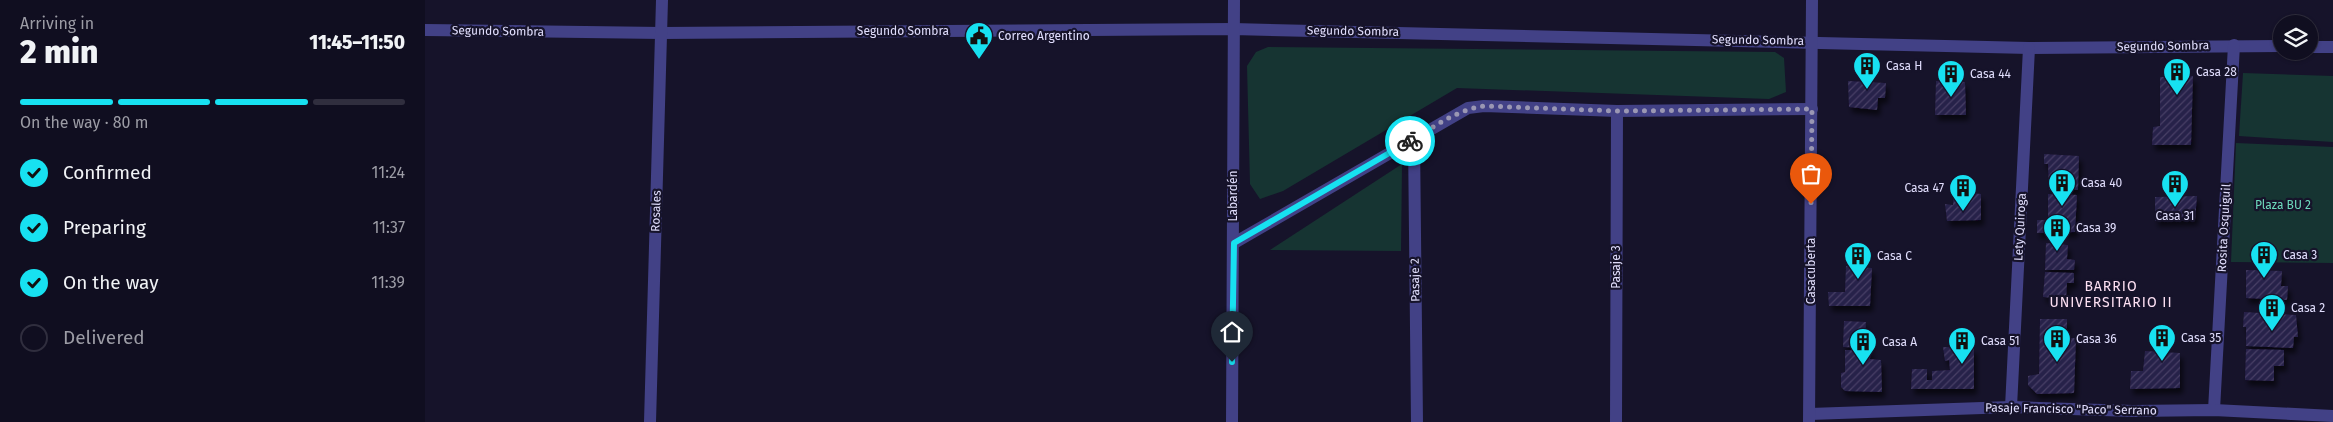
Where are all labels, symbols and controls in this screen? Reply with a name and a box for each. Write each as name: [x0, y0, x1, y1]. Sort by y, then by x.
text: Arriving in: [20, 14, 94, 33]
map controls: [2273, 15, 2318, 60]
button: layers: [2273, 15, 2318, 60]
public building icon: Correo Argentino: [964, 21, 994, 60]
street label: Segundo Sombra: [452, 23, 544, 39]
street label: Segundo Sombra: [1307, 23, 1399, 39]
street label: Segundo Sombra: [857, 24, 949, 38]
place label: Correo Argentino: [998, 29, 1090, 43]
text: 11:45–11:50: [309, 31, 405, 54]
street label: Segundo Sombra: [1712, 32, 1804, 48]
text: 2 min: [20, 33, 98, 71]
street label: Segundo Sombra: [2117, 38, 2209, 54]
building icon: Casa H: [1852, 51, 1882, 90]
building icon: Casa 28: [2162, 57, 2192, 96]
place label: Casa H: [1886, 59, 1922, 73]
building icon: Casa 44: [1936, 59, 1966, 98]
place label: Casa 28: [2196, 65, 2237, 79]
place label: Casa 44: [1970, 67, 2012, 81]
text: On the way · 80 m: [20, 113, 148, 132]
courier: [1385, 116, 1435, 166]
icon: bike: [1396, 127, 1424, 155]
pin: [1790, 153, 1832, 204]
icon: check: [20, 159, 48, 187]
icon: bag: [1797, 160, 1825, 188]
text: Confirmed: [63, 161, 152, 184]
text: 11:24: [372, 163, 405, 182]
building icon: Casa 40: [2047, 168, 2077, 207]
building icon: Casa 31: [2160, 169, 2190, 208]
street label: Labardén: [1226, 171, 1240, 221]
building icon: Casa 47: [1948, 173, 1978, 212]
place label: Casa 40: [2081, 176, 2123, 190]
place label: Casa 47: [1904, 181, 1944, 195]
street label: Rosita Osquiguil: [2215, 183, 2233, 273]
street label: Rosales: [648, 190, 664, 232]
street label: Lety Quiroga: [2011, 193, 2029, 261]
park label: Plaza BU 2: [2255, 198, 2311, 212]
place label: Casa 31: [2155, 209, 2195, 223]
building icon: Casa 39: [2042, 213, 2072, 252]
icon: check: [20, 214, 48, 242]
text: Preparing: [63, 216, 146, 239]
text: 11:37: [372, 218, 405, 237]
place label: Casa 39: [2076, 221, 2116, 235]
street label: Casacuberta: [1804, 238, 1818, 304]
building icon: Casa 3: [2249, 240, 2279, 279]
building icon: Casa C: [1843, 241, 1873, 280]
street label: Pasaje 3: [1609, 245, 1623, 289]
place label: Casa 3: [2283, 248, 2317, 262]
place label: Casa C: [1877, 249, 1912, 263]
street label: Pasaje 2: [1408, 258, 1422, 302]
icon: check: [20, 269, 48, 297]
text: On the way: [63, 271, 159, 294]
text: 11:39: [371, 273, 405, 292]
district label: BARRIO UNIVERSITARIO II: [2049, 278, 2173, 311]
building icon: Casa 2: [2257, 293, 2287, 332]
place label: Casa 2: [2291, 301, 2325, 315]
pin: [1211, 311, 1253, 362]
icon: home: [1218, 318, 1246, 346]
building icon: Casa 35: [2147, 323, 2177, 362]
building icon: Casa 36: [2042, 324, 2072, 363]
text: Delivered: [63, 326, 145, 349]
building icon: Casa 51: [1947, 326, 1977, 365]
building icon: Casa A: [1848, 327, 1878, 366]
place label: Casa 35: [2181, 331, 2221, 345]
place label: Casa 36: [2076, 332, 2117, 346]
place label: Casa 51: [1981, 334, 2020, 348]
place label: Casa A: [1882, 335, 1917, 349]
street label: Pasaje Francisco "Paco" Serrano: [1985, 401, 2157, 417]

